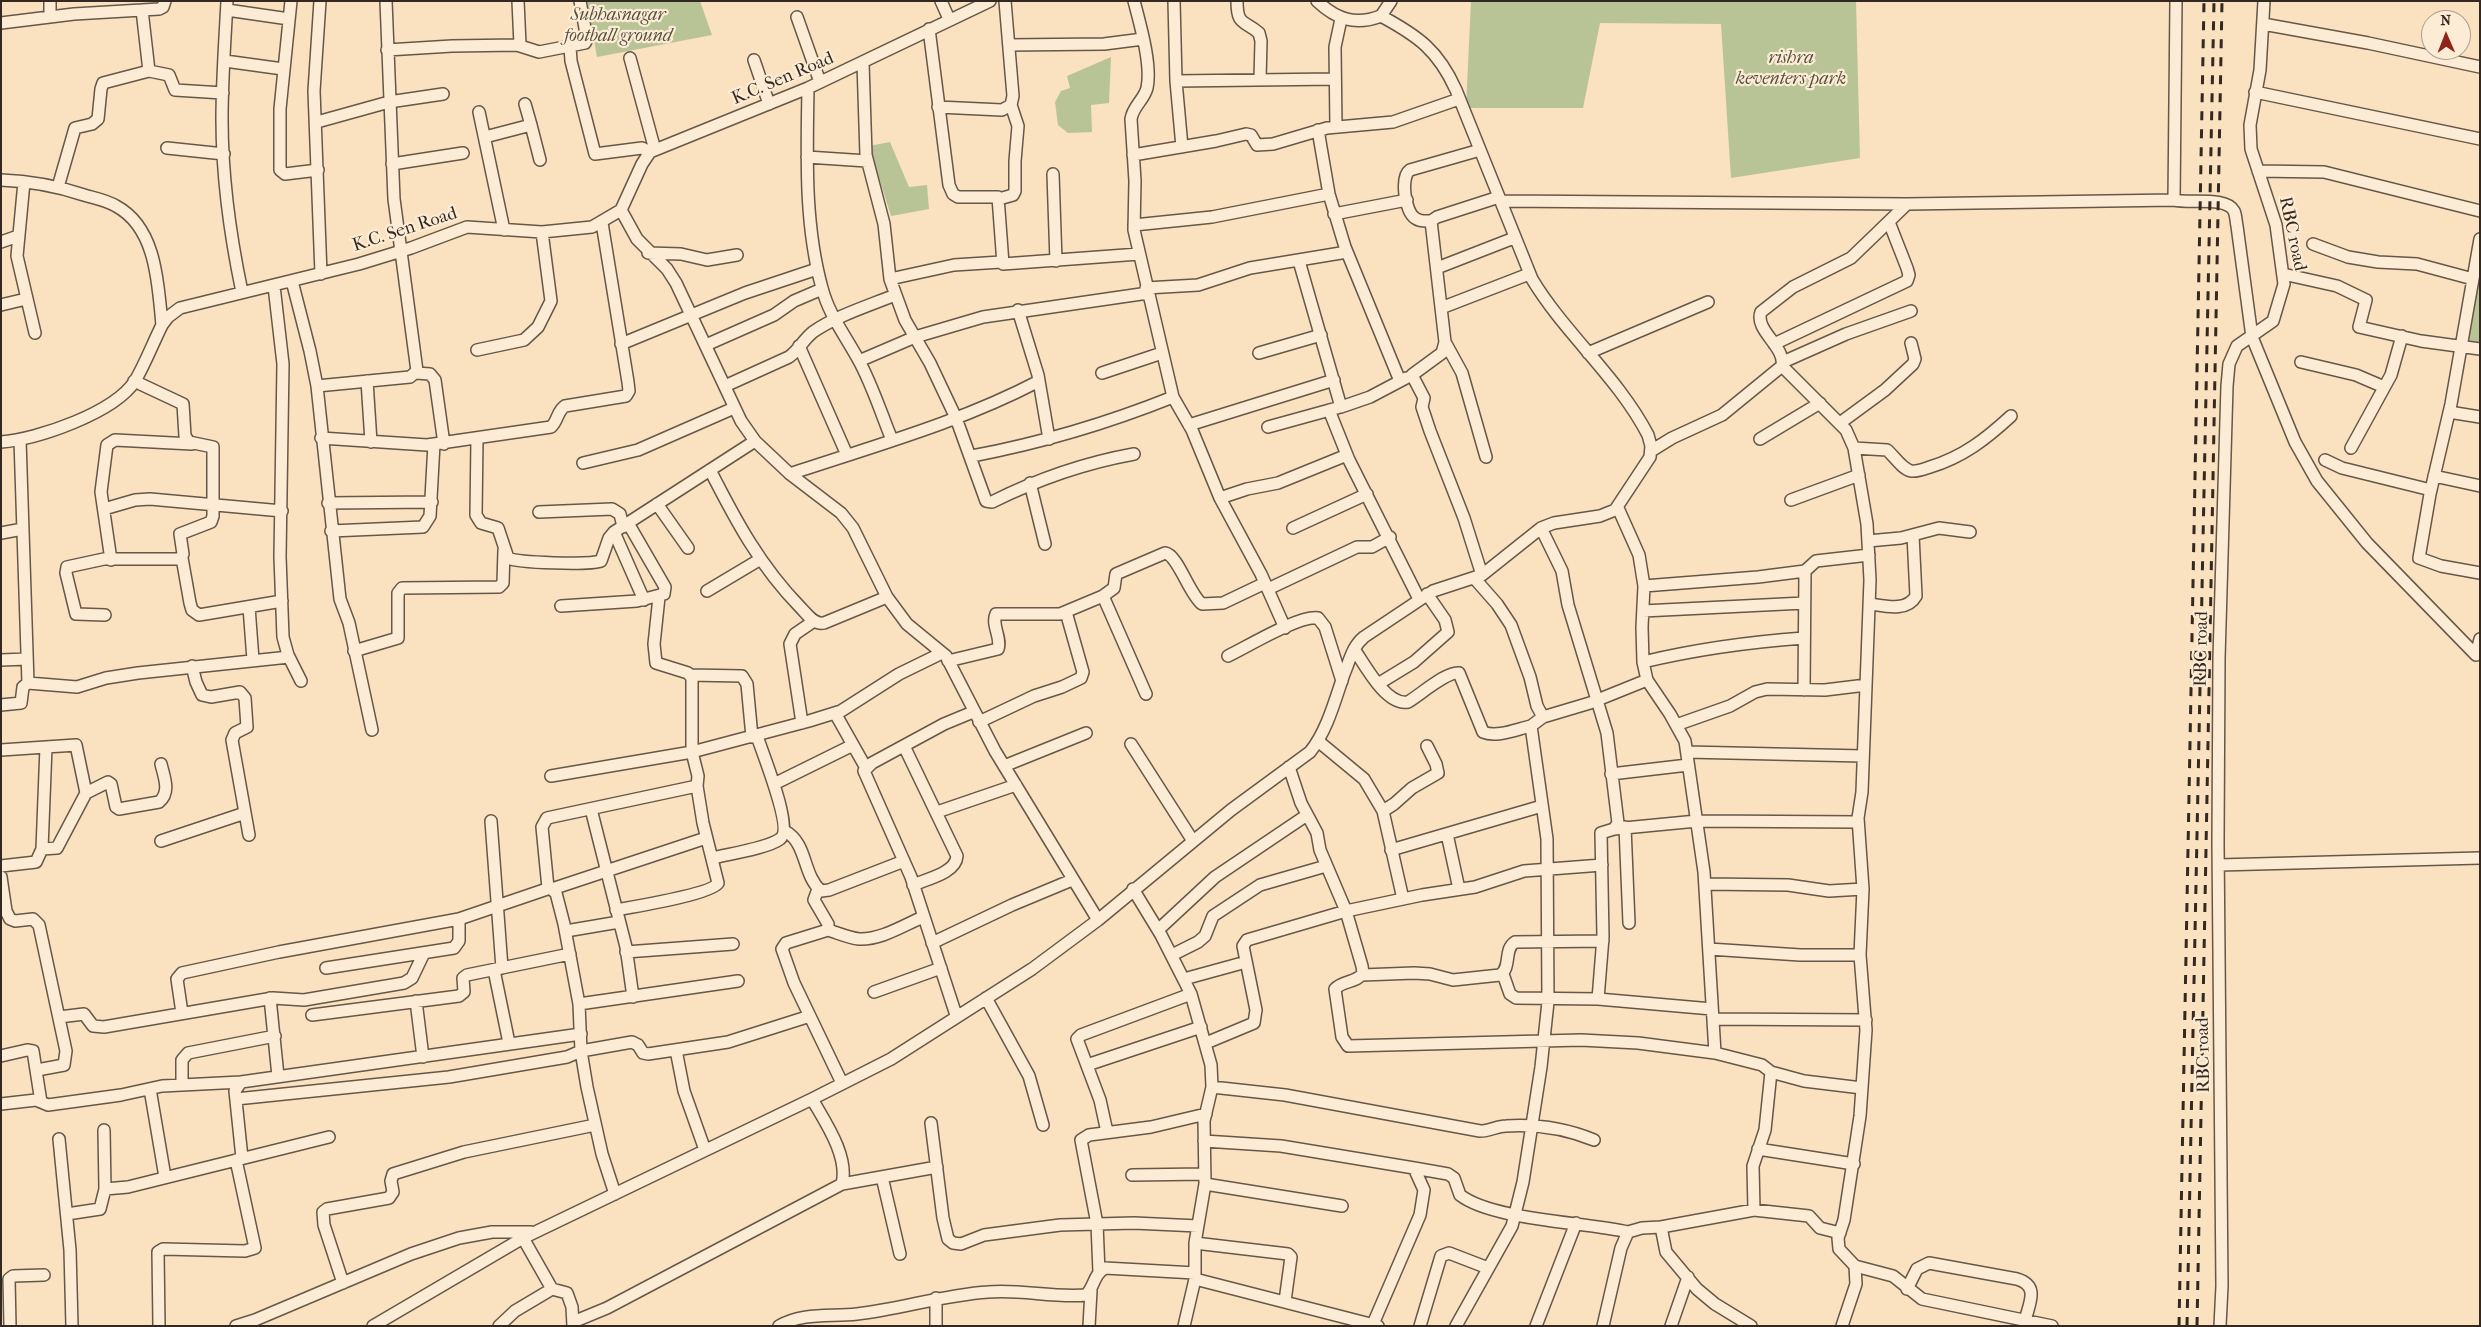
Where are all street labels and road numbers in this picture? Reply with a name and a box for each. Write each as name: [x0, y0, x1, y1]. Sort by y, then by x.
street label: K.C. Sen Road: [729, 48, 837, 110]
street label: RBC road: [2274, 195, 2310, 273]
street label: K.C. Sen Road: [350, 203, 460, 257]
street label: RBC road: [2191, 611, 2213, 687]
street label: RBC road: [2193, 1017, 2215, 1093]

